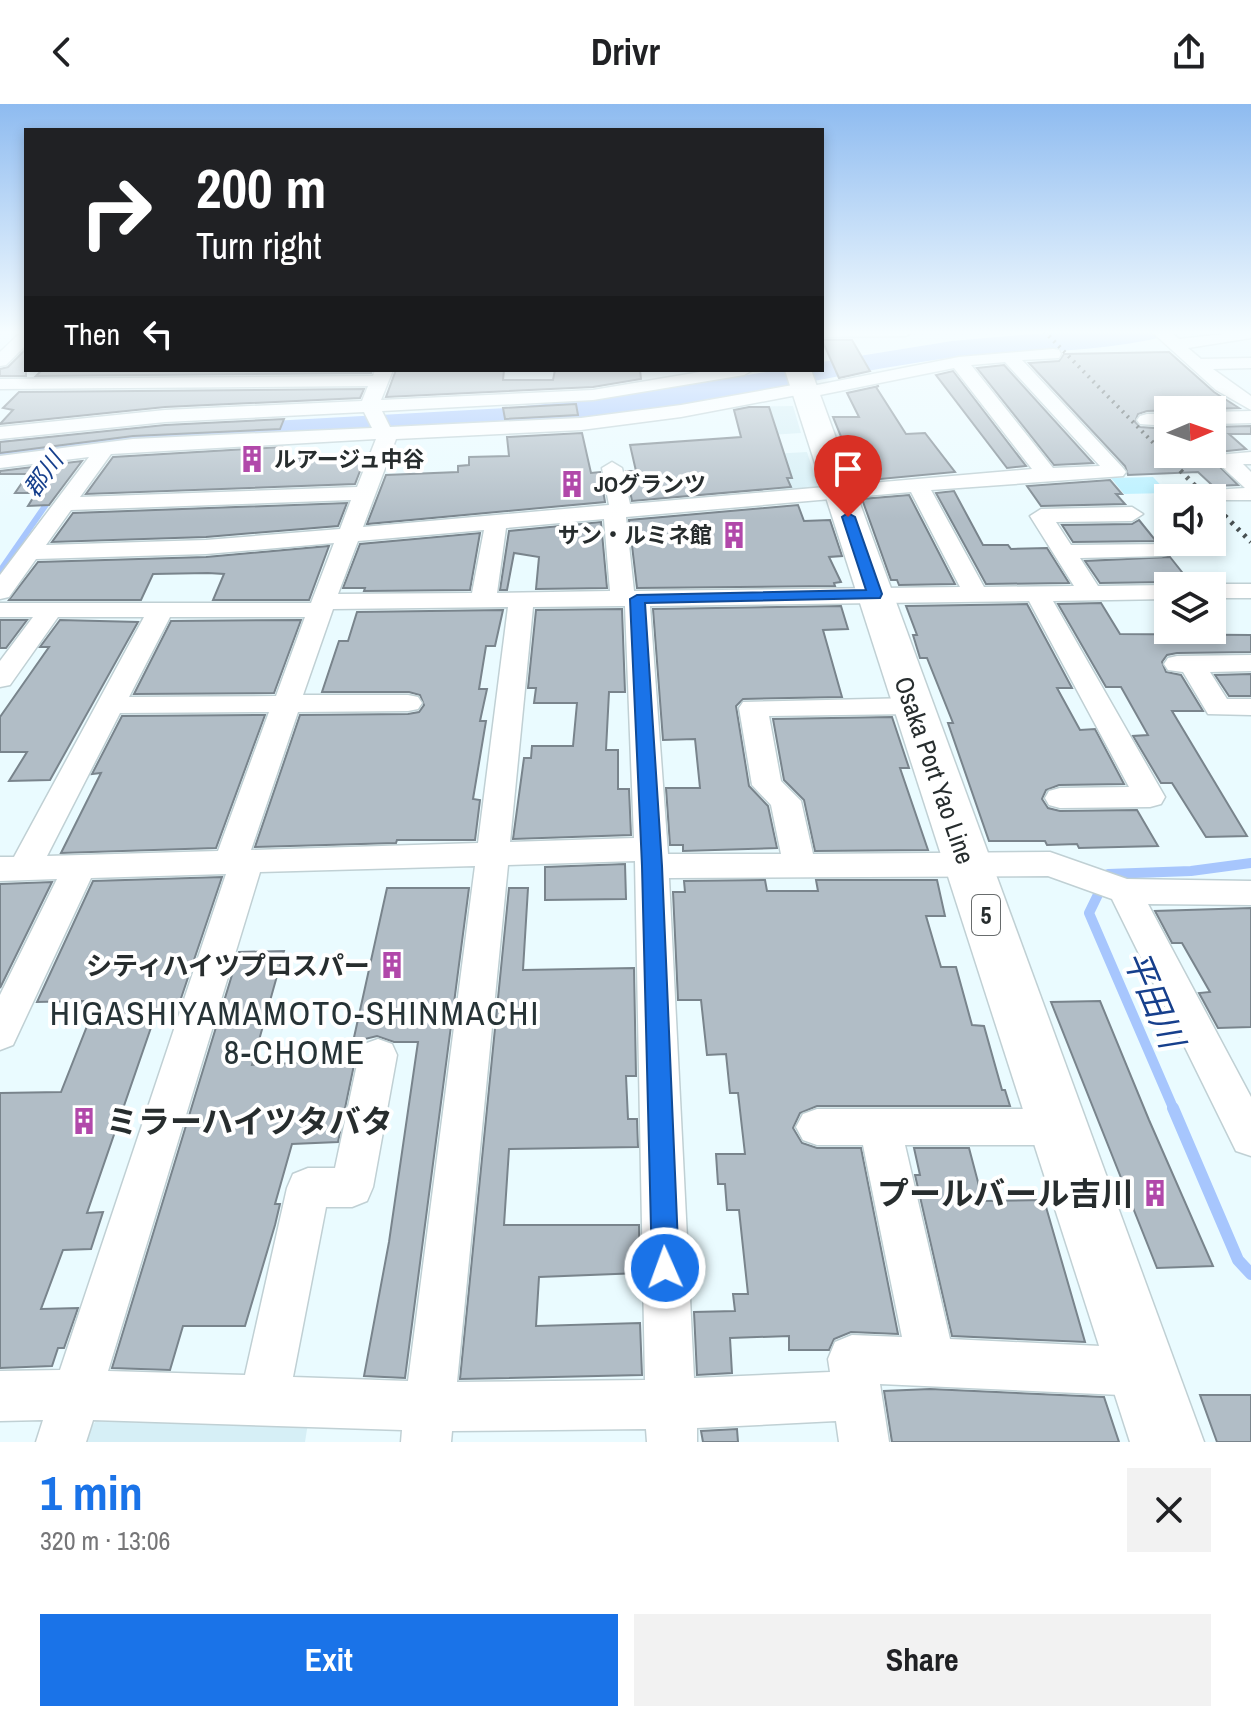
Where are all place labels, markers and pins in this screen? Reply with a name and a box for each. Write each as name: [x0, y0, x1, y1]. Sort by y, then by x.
pin: [814, 435, 882, 517]
building icon: ルアージュ中谷: [237, 444, 267, 474]
place label: ルアージュ中谷: [274, 444, 425, 474]
building icon: JOグランツ: [557, 469, 587, 499]
place label: JOグランツ: [594, 469, 706, 499]
place label: サン・ルミネ館: [558, 520, 712, 550]
building icon: サン・ルミネ館: [719, 520, 749, 550]
place label: シティハイツプロスパー: [86, 948, 370, 983]
building icon: シティハイツプロスパー: [377, 950, 407, 980]
place label: ミラーハイツタバタ: [106, 1100, 393, 1143]
building icon: ミラーハイツタバタ: [69, 1106, 99, 1136]
place label: プールバール吉川: [877, 1172, 1133, 1215]
building icon: プールバール吉川: [1140, 1178, 1170, 1208]

